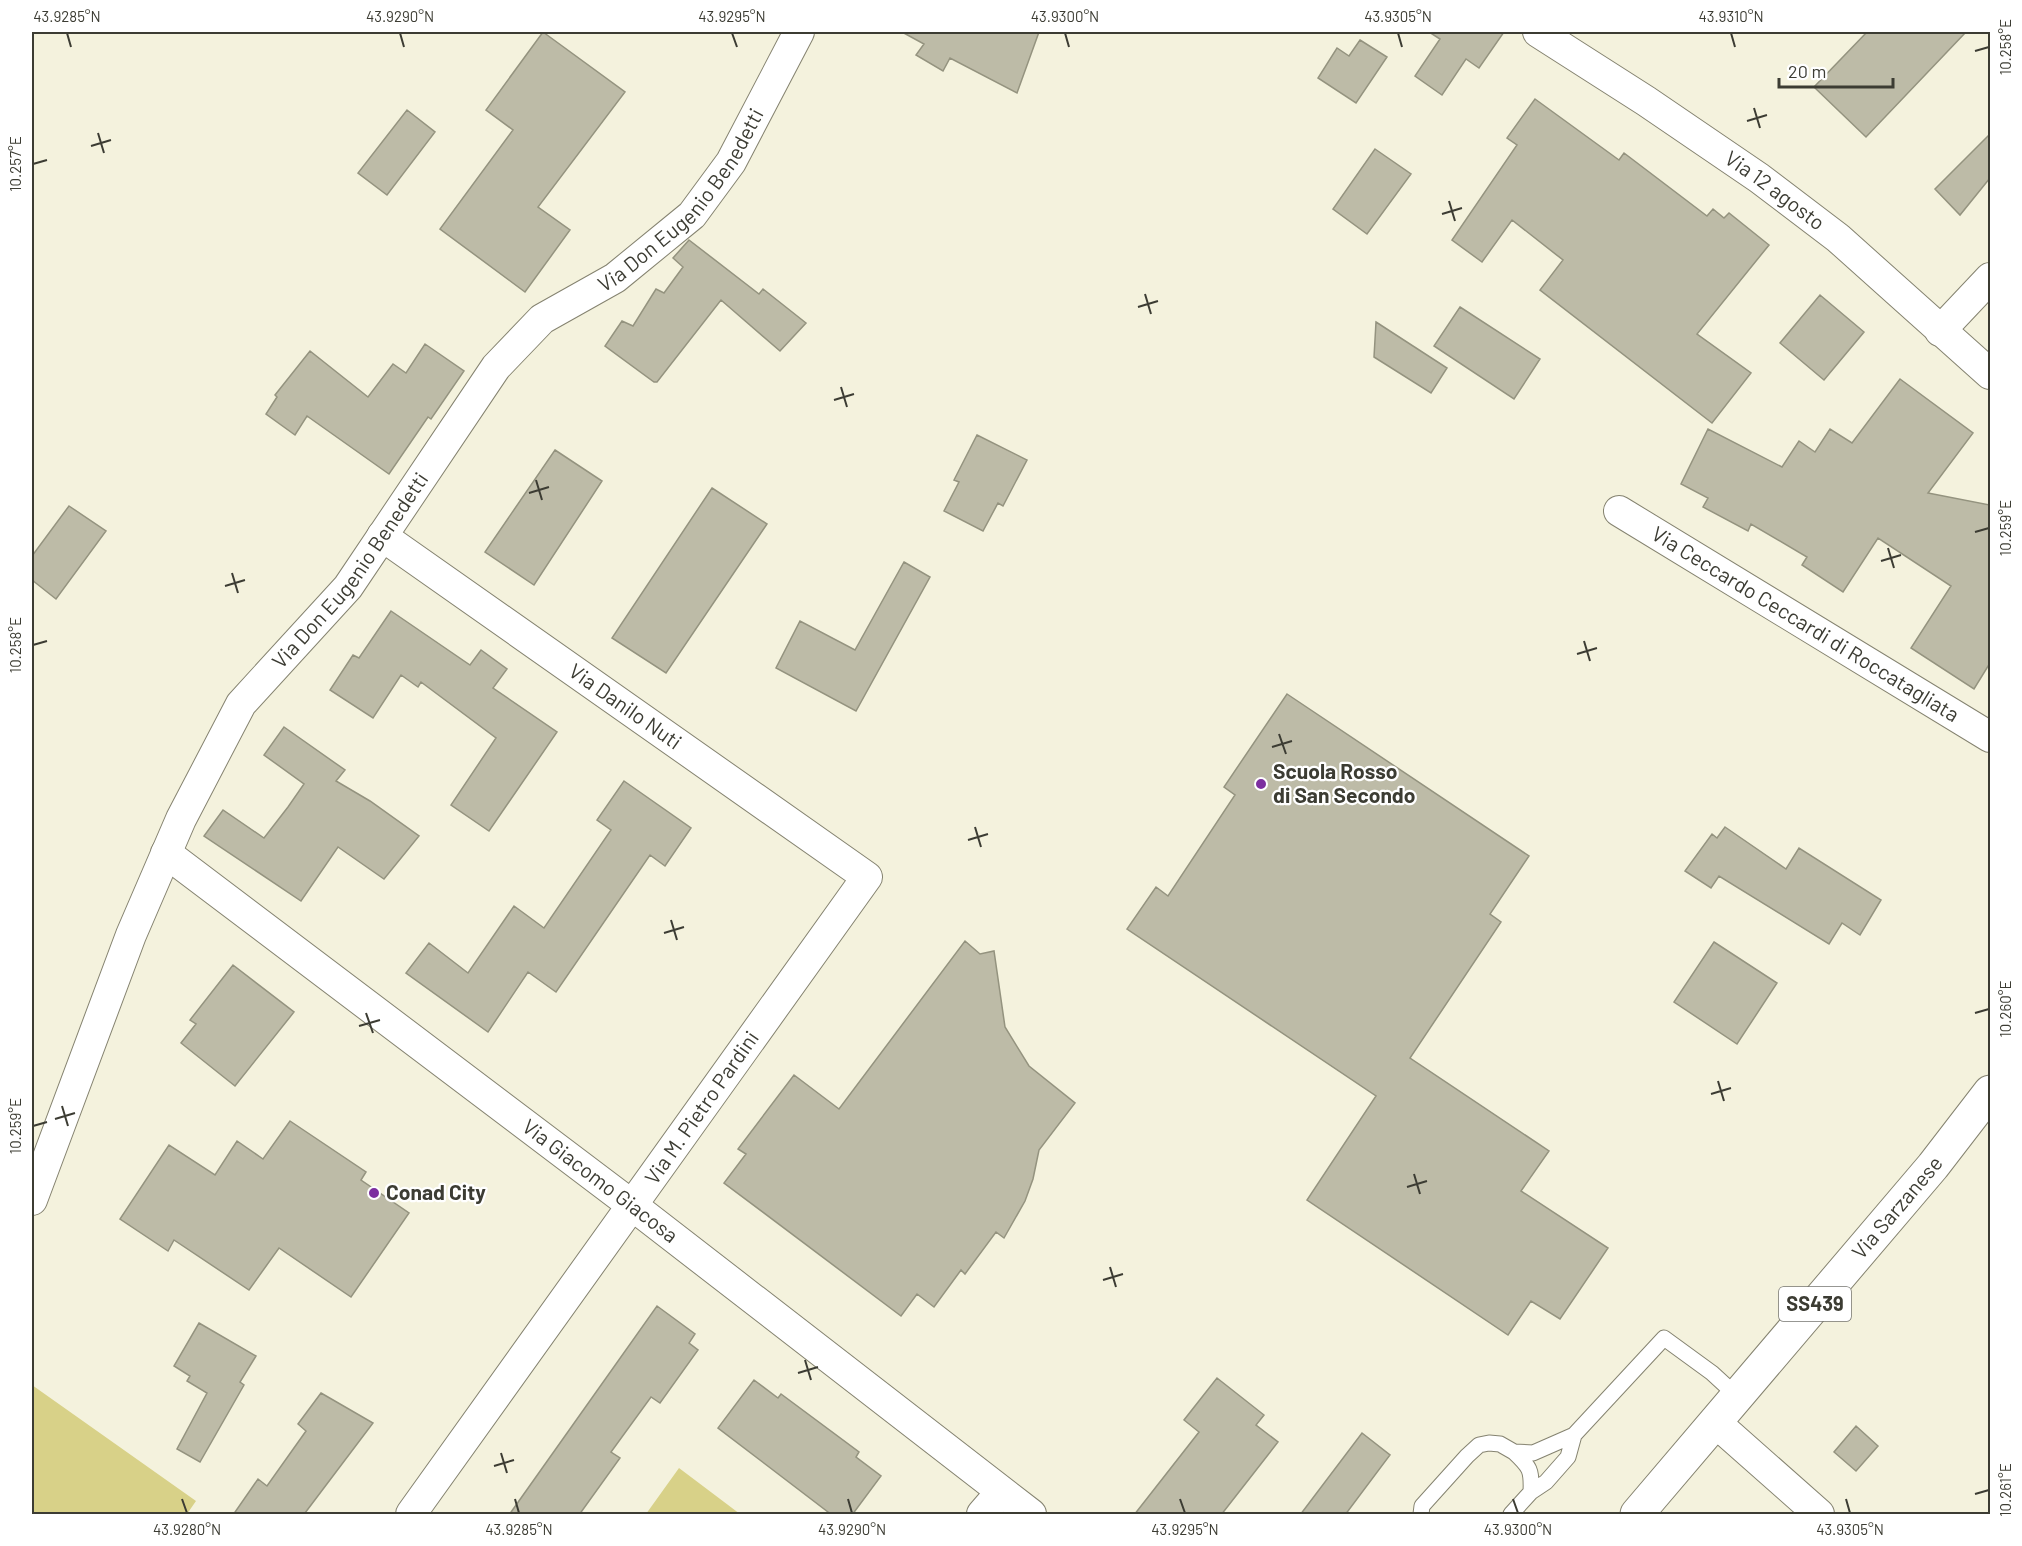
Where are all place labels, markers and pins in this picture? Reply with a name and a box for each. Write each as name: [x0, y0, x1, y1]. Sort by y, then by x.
place label: Scuola Rosso di San Secondo: [1273, 758, 1415, 807]
marker: Scuola Rosso di San Secondo: [1254, 777, 1268, 791]
place label: Conad City: [386, 1179, 486, 1204]
marker: Conad City: [367, 1186, 381, 1200]

